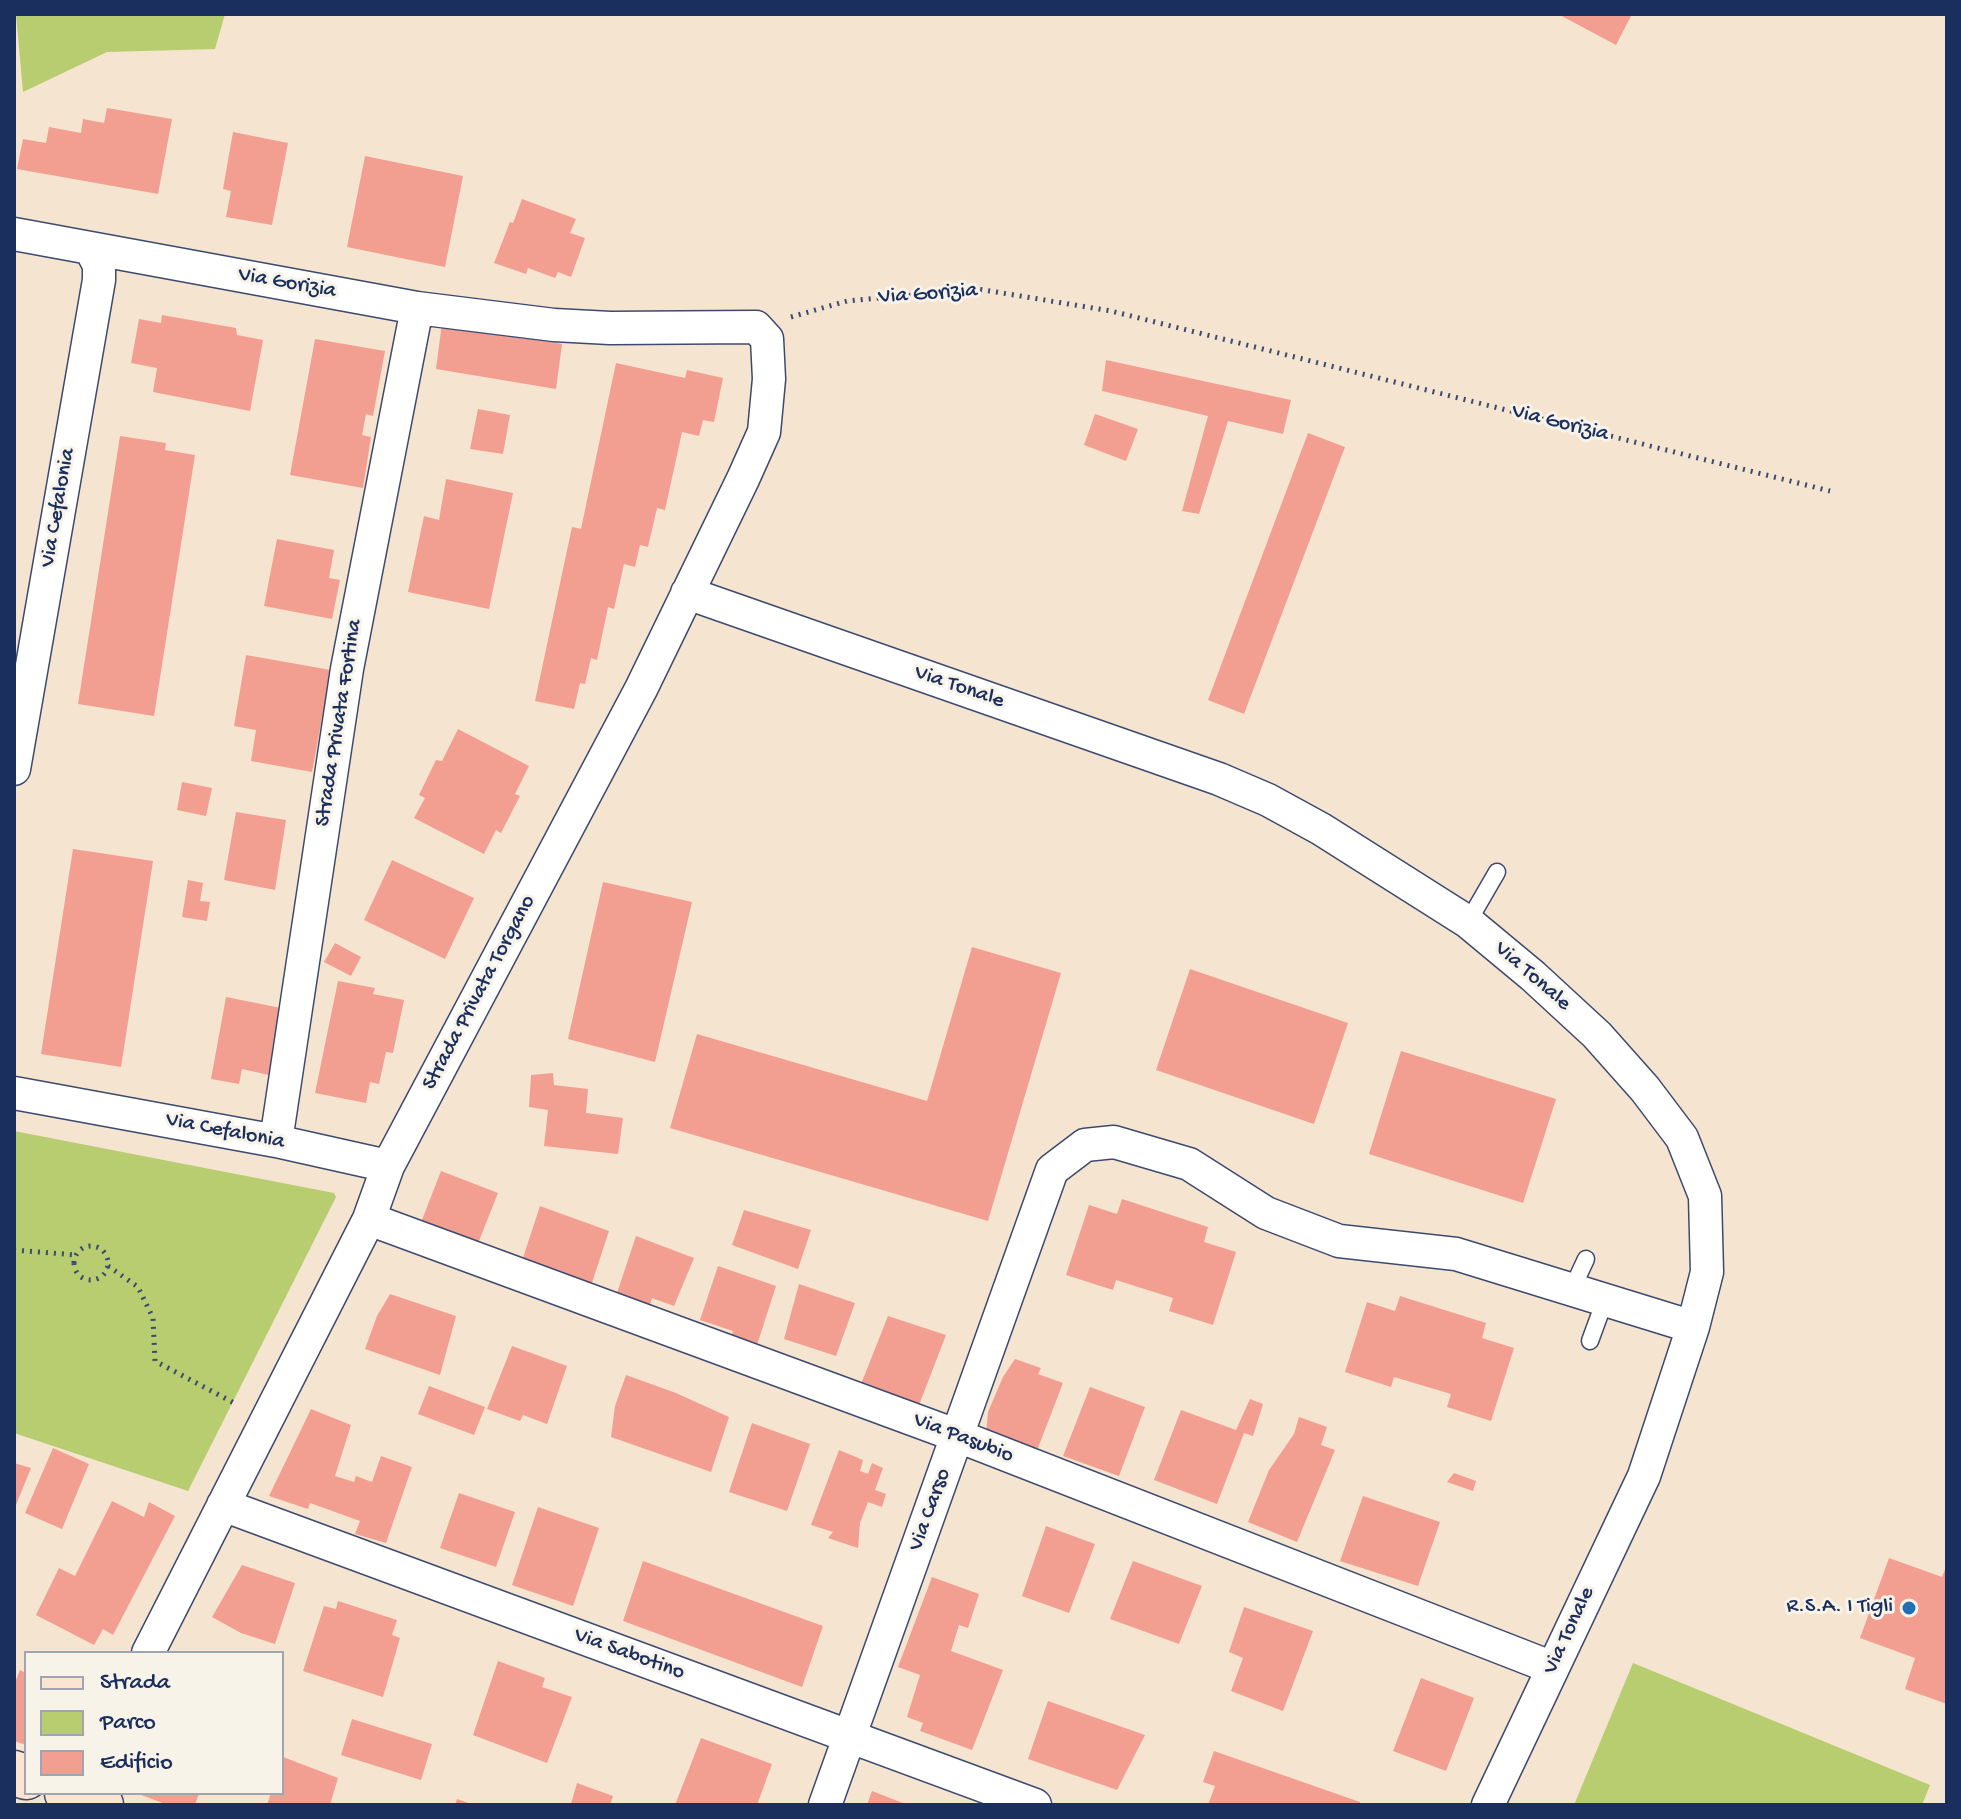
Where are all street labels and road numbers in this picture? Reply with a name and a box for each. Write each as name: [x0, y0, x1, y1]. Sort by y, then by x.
street label: Via Gorizia: [236, 262, 338, 306]
street label: Via Gorizia: [878, 278, 978, 312]
street label: Via Gorizia: [1509, 399, 1611, 449]
street label: Via Cefalonia: [36, 446, 82, 570]
street label: Strada Privata Fortina: [311, 618, 369, 828]
street label: Via Tonale: [911, 660, 1007, 716]
street label: Strada Privata Torgano: [417, 891, 543, 1095]
street label: Via Tonale: [1488, 936, 1576, 1018]
street label: Via Cefalonia: [163, 1108, 287, 1156]
street label: Via Pasubio: [909, 1408, 1017, 1470]
street label: Via Carso: [904, 1465, 958, 1555]
street label: Via Tonale: [1538, 1583, 1602, 1679]
street label: Via Sabotino: [570, 1623, 688, 1687]

